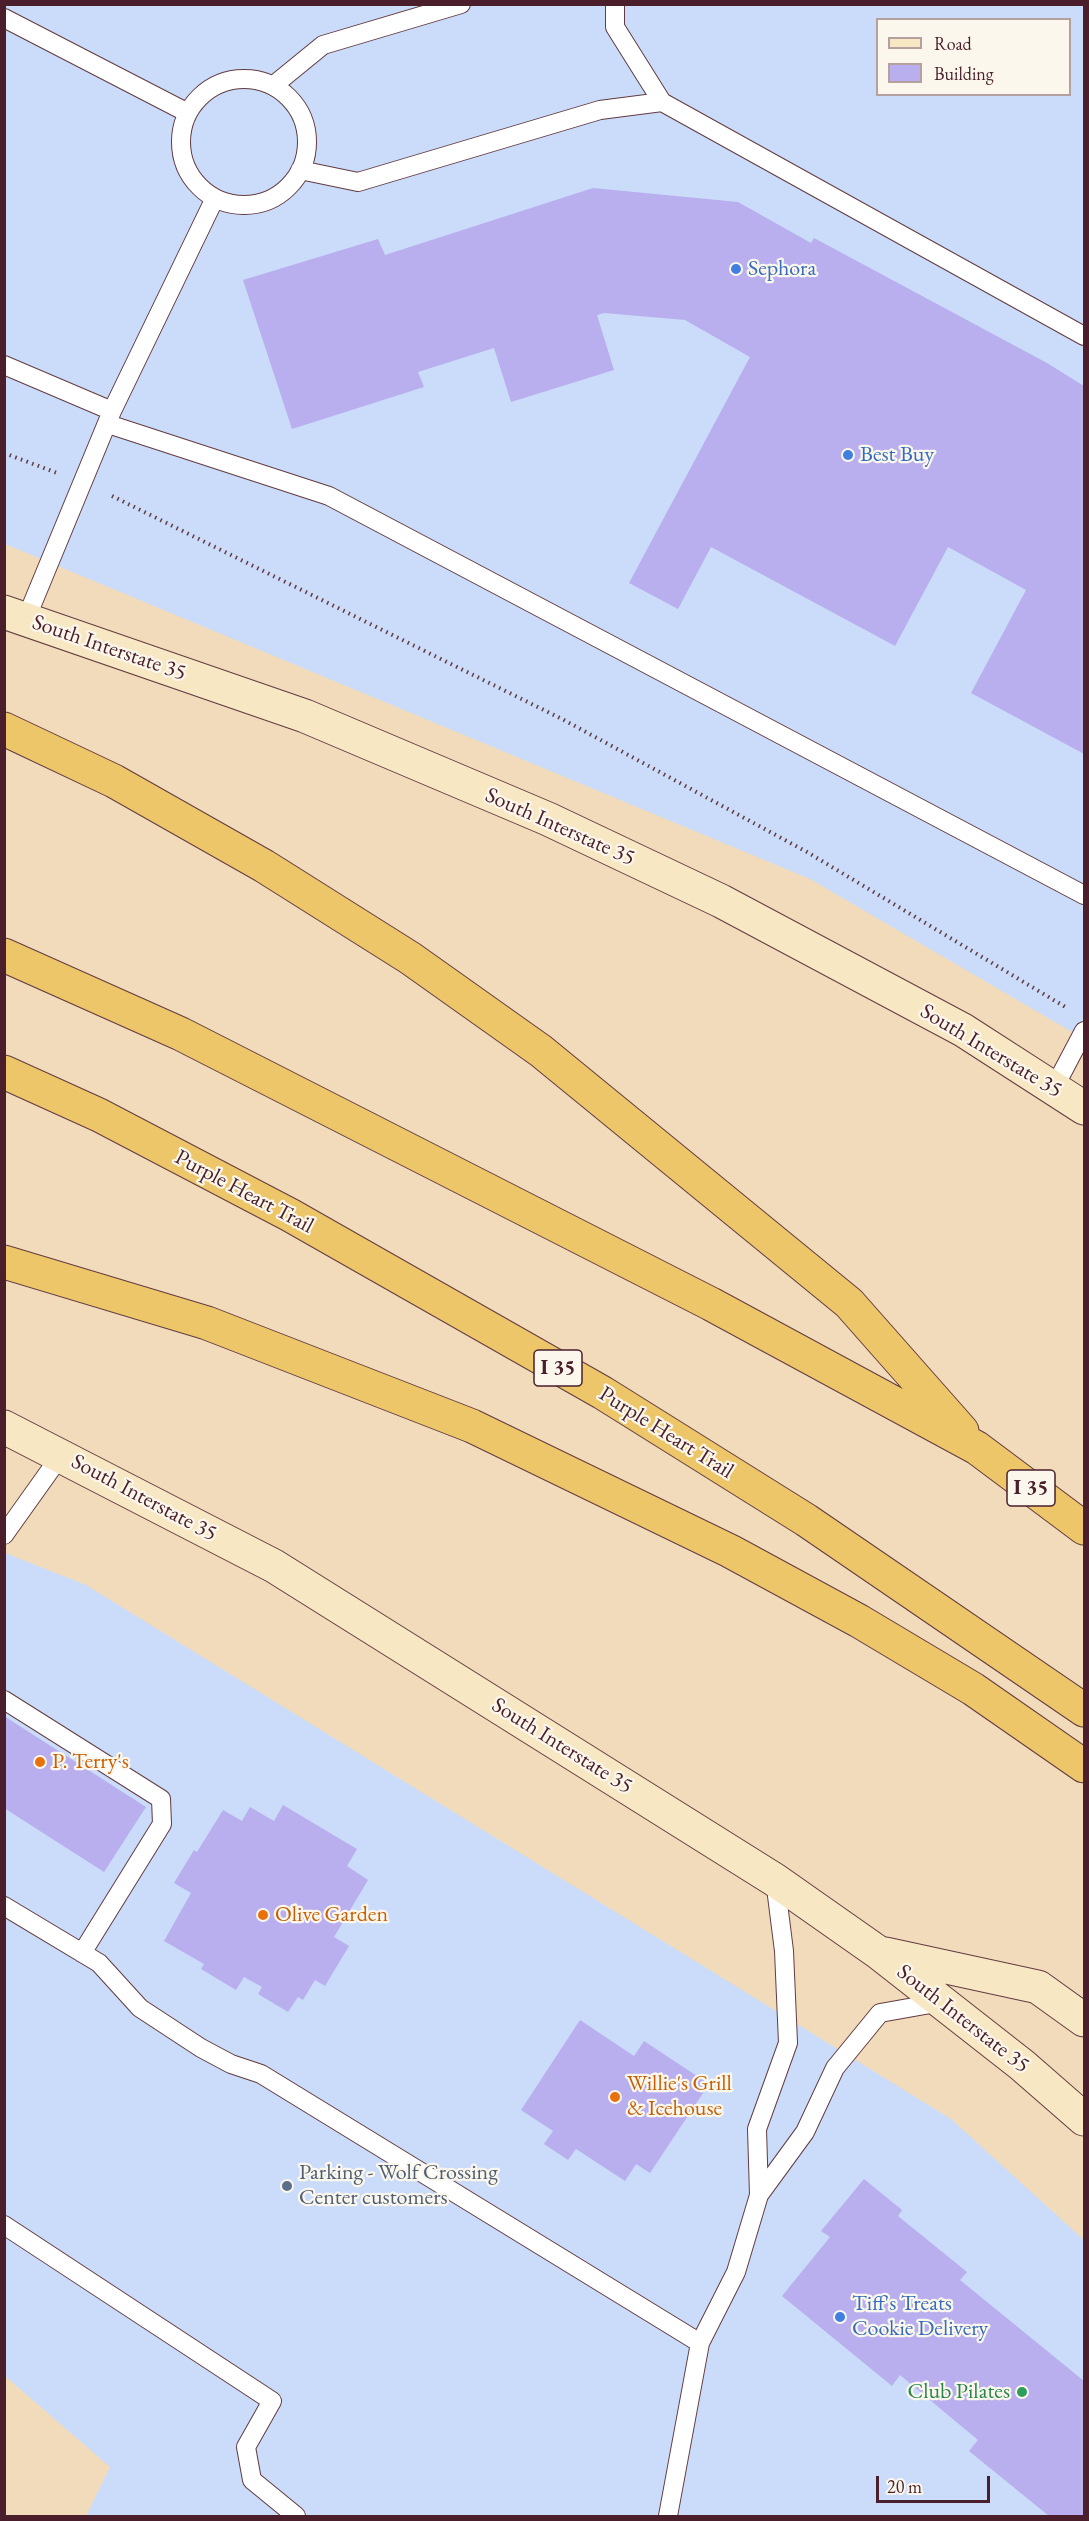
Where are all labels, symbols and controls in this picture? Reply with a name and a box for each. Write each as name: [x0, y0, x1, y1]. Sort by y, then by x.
legend: [876, 18, 1071, 96]
text: Road: [934, 32, 972, 55]
text: Building: [934, 62, 994, 85]
place label: Sephora: [748, 256, 816, 282]
marker: Sephora: [729, 262, 743, 276]
place label: Best Buy: [860, 442, 934, 468]
marker: Best Buy: [841, 448, 855, 462]
street label: South Interstate 35: [29, 609, 189, 687]
street label: South Interstate 35: [481, 782, 639, 872]
street label: South Interstate 35: [915, 998, 1067, 1104]
street label: Purple Heart Trail: [170, 1144, 318, 1240]
road number: I 35: [534, 1350, 582, 1386]
street label: Purple Heart Trail: [594, 1381, 738, 1485]
street label: South Interstate 35: [67, 1449, 221, 1547]
road number: I 35: [1007, 1470, 1055, 1506]
street label: South Interstate 35: [487, 1692, 637, 1800]
place label: P. Terry's: [52, 1749, 129, 1775]
marker: P. Terry's: [33, 1755, 47, 1769]
place label: Olive Garden: [275, 1902, 388, 1928]
marker: Olive Garden: [256, 1908, 270, 1922]
street label: South Interstate 35: [891, 1959, 1035, 2079]
place label: Willie's Grill & Icehouse: [627, 2071, 732, 2122]
marker: Willie's Grill & Icehouse: [608, 2090, 622, 2104]
place label: Parking - Wolf Crossing Center customers: [299, 2160, 498, 2212]
marker: Parking - Wolf Crossing Center customers: [280, 2179, 294, 2193]
place label: Tiff's Treats Cookie Delivery: [852, 2291, 988, 2342]
marker: Tiff's Treats Cookie Delivery: [833, 2310, 847, 2324]
place label: Club Pilates: [908, 2379, 1010, 2405]
marker: Club Pilates: [1015, 2385, 1029, 2399]
scale bar: [879, 2464, 993, 2502]
text: 20 m: [887, 2475, 922, 2498]

